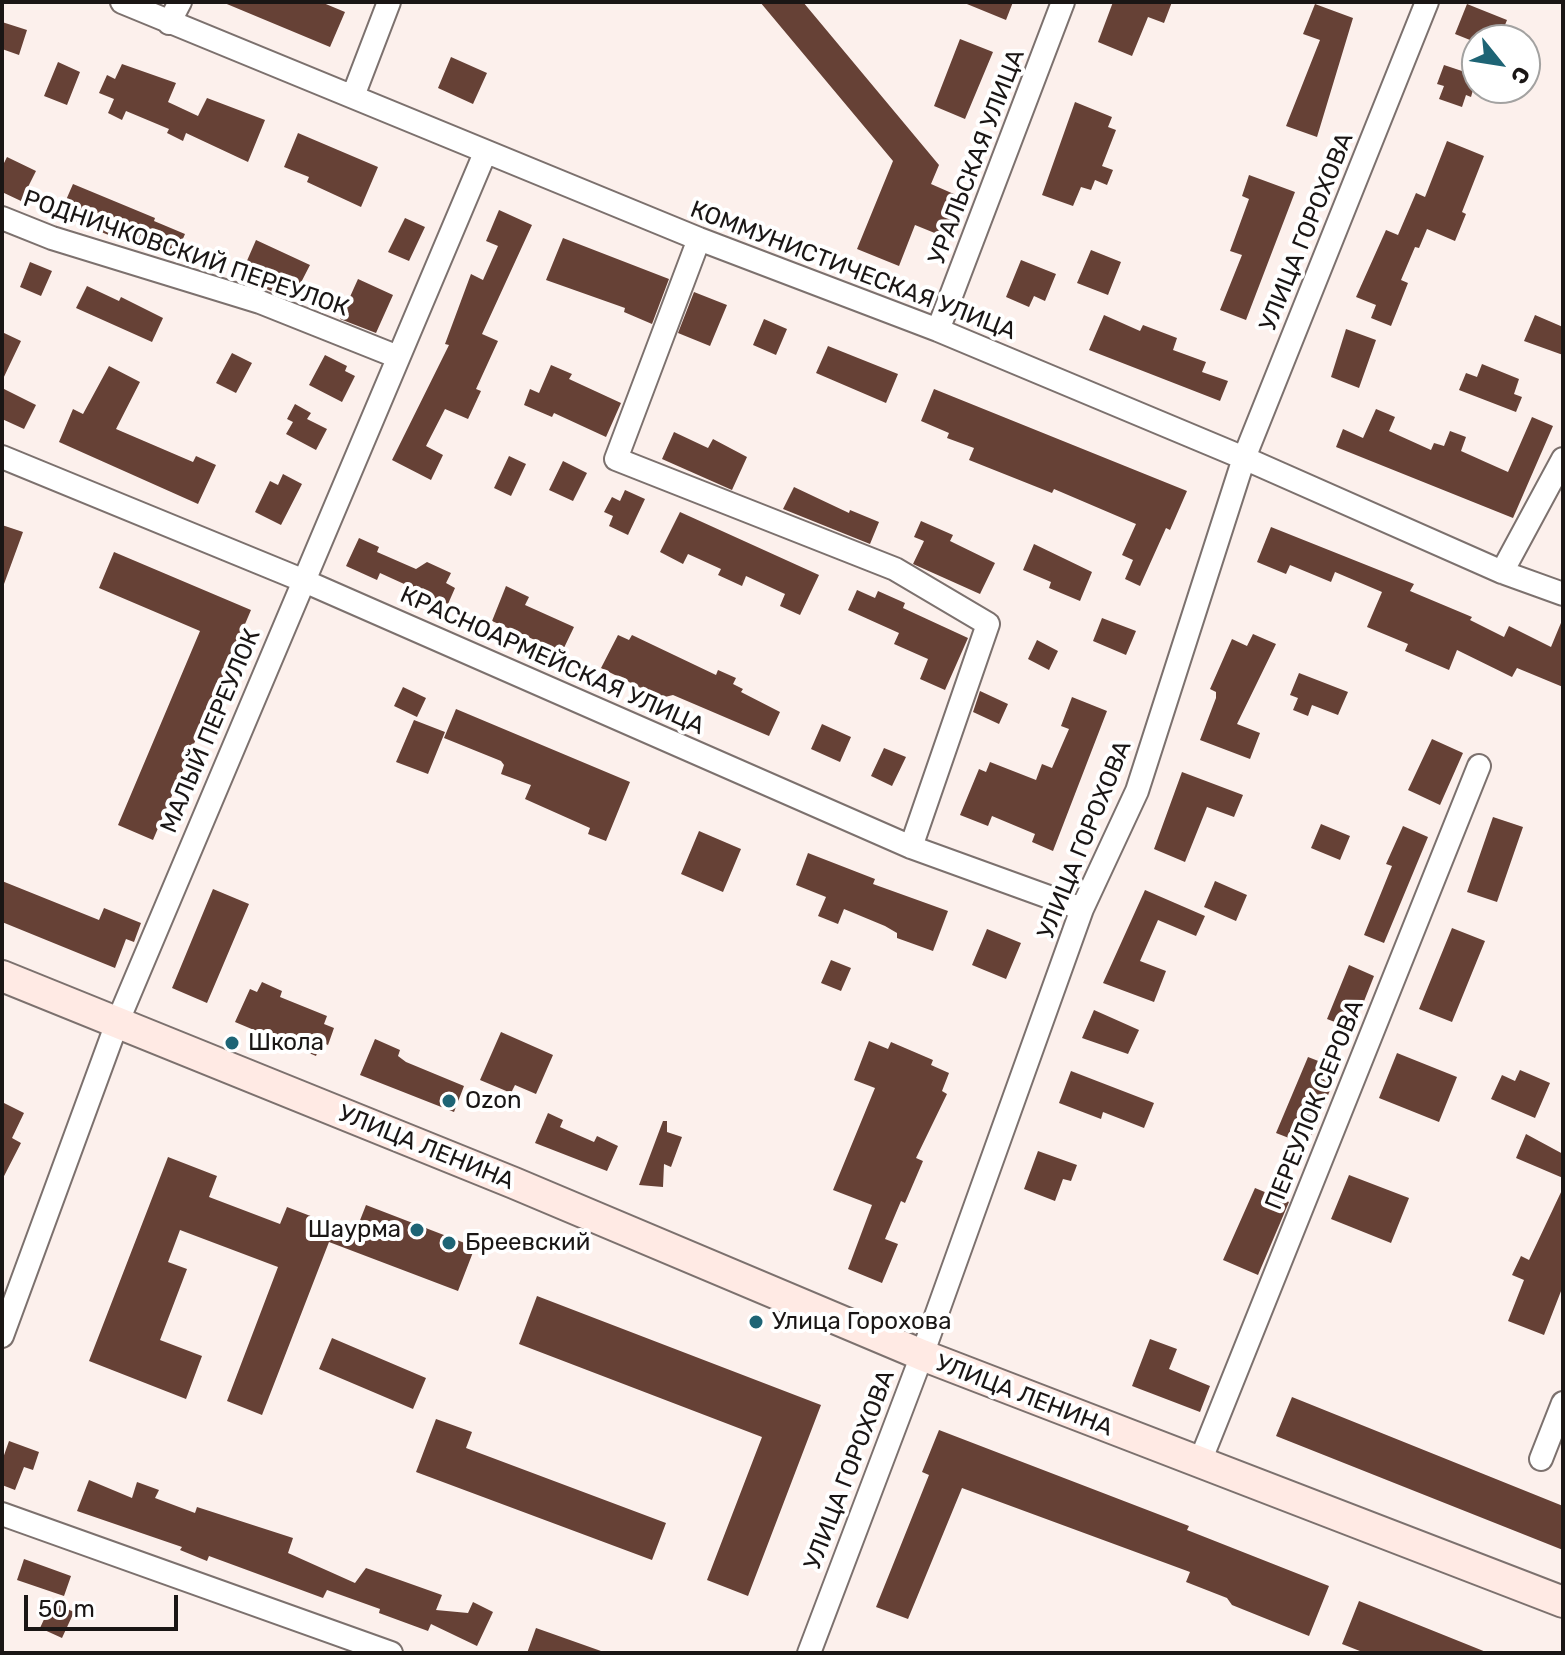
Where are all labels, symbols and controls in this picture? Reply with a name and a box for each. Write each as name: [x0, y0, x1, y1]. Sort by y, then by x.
north arrow: [1461, 24, 1541, 104]
street label: УРАЛЬСКАЯ УЛИЦА: [923, 45, 1031, 269]
text: С: [1505, 62, 1536, 89]
street label: УЛИЦА ГОРОХОВА: [1254, 129, 1360, 335]
street label: РОДНИЧКОВСКИЙ ПЕРЕУЛОК: [19, 185, 353, 323]
street label: КОММУНИСТИЧЕСКАЯ УЛИЦА: [686, 195, 1020, 347]
street label: КРАСНОАРМЕЙСКАЯ УЛИЦА: [395, 581, 709, 741]
street label: МАЛЫЙ ПЕРЕУЛОК: [155, 625, 267, 837]
street label: УЛИЦА ГОРОХОВА: [1032, 737, 1138, 943]
street label: ПЕРЕУЛОК СЕРОВА: [1260, 996, 1370, 1214]
place label: Школа: [248, 1029, 324, 1057]
marker: Школа: [223, 1034, 241, 1052]
place label: Ozon: [465, 1087, 522, 1115]
marker: Ozon: [440, 1092, 458, 1110]
street label: УЛИЦА ЛЕНИНА: [334, 1100, 518, 1196]
place label: Шаурма: [308, 1216, 401, 1244]
marker: Шаурма: [408, 1221, 426, 1239]
place label: Бреевский: [465, 1229, 590, 1257]
marker: Бреевский: [440, 1234, 458, 1252]
place label: Улица Горохова: [772, 1308, 952, 1336]
marker: Улица Горохова: [747, 1313, 765, 1331]
street label: УЛИЦА ЛЕНИНА: [931, 1349, 1117, 1443]
street label: УЛИЦА ГОРОХОВА: [799, 1366, 901, 1574]
scale bar: [28, 1579, 182, 1629]
text: 50 m: [38, 1595, 95, 1623]

